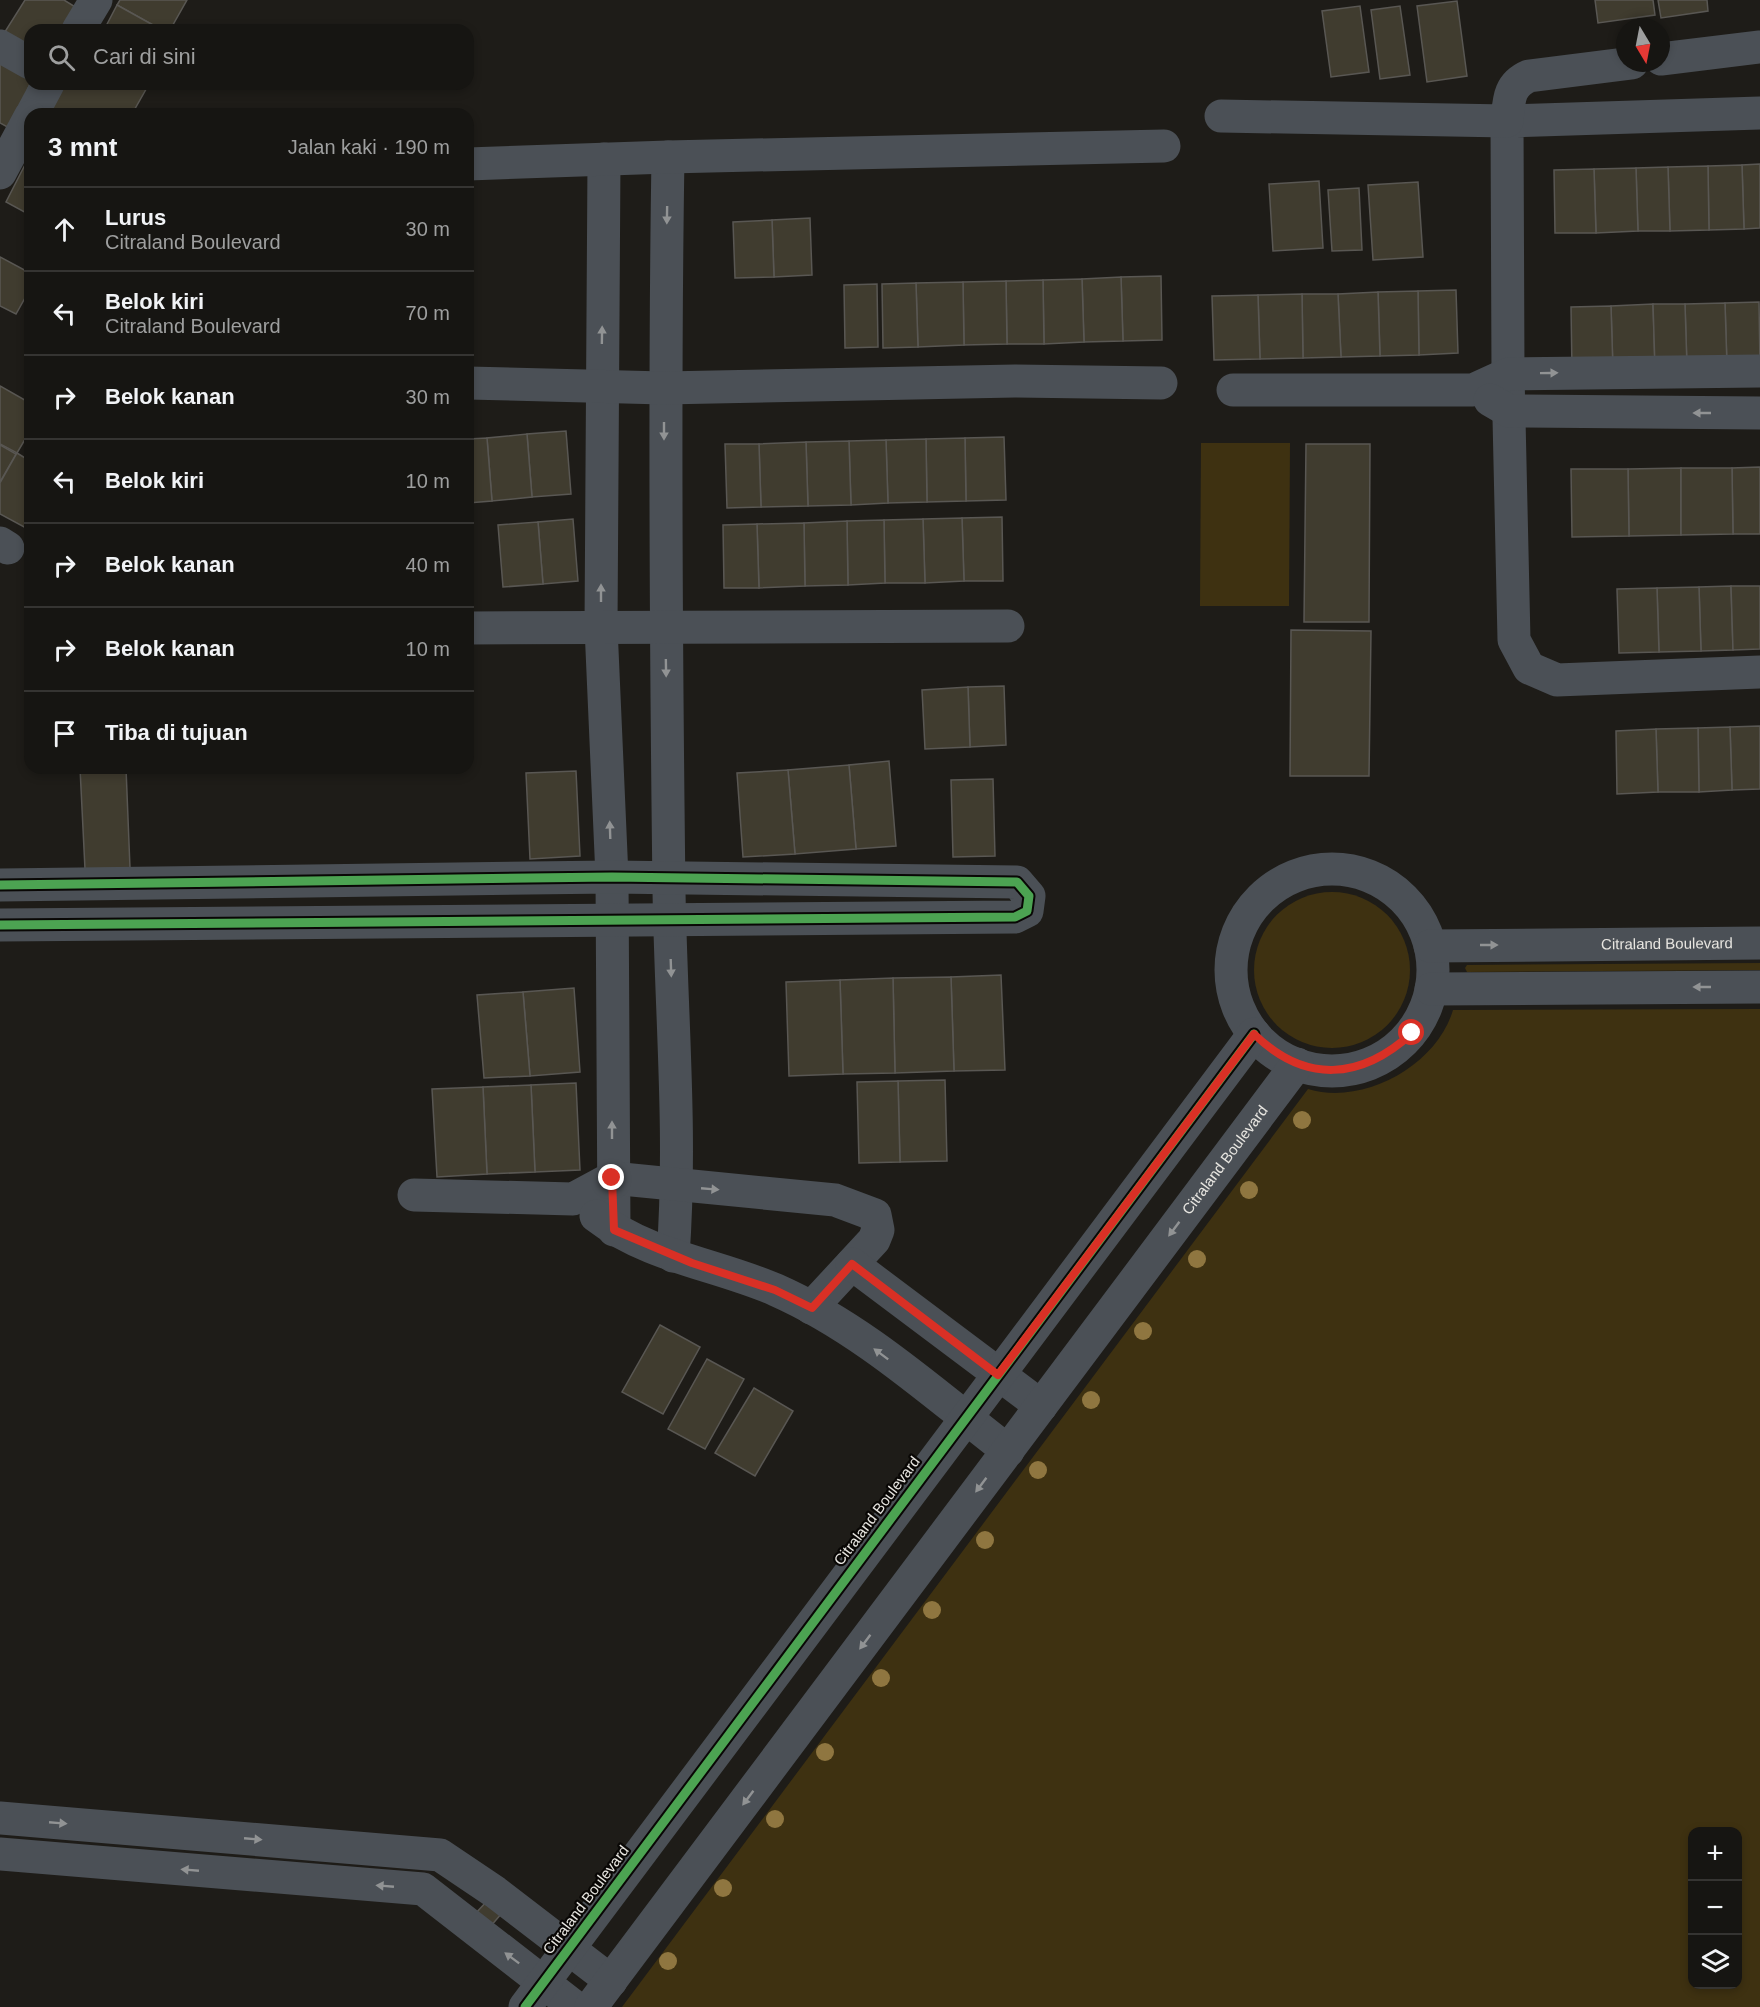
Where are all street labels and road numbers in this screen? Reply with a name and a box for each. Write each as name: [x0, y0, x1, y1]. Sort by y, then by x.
street label: Citraland Boulevard: [1601, 934, 1733, 952]
street label: Citraland Boulevard: [1178, 1102, 1271, 1218]
street label: Citraland Boulevard: [830, 1453, 923, 1568]
street label: Citraland Boulevard: [539, 1842, 632, 1957]

